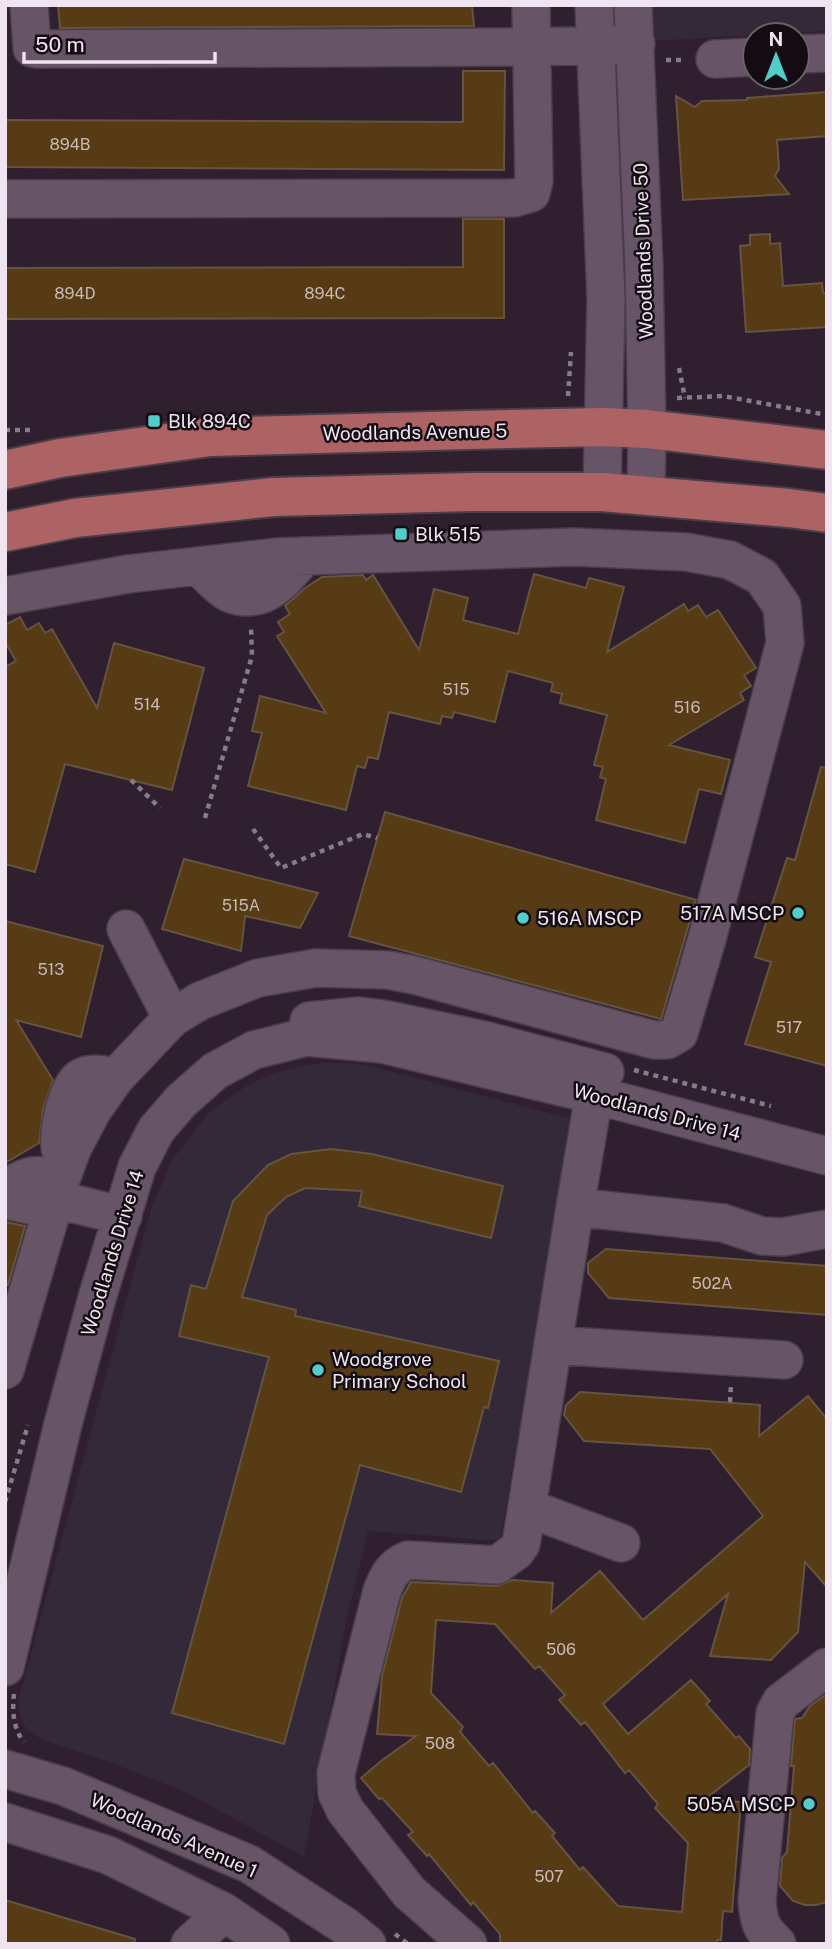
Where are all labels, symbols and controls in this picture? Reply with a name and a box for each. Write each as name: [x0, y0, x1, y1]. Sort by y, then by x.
scale bar: [24, 21, 215, 65]
north arrow: [741, 21, 811, 91]
text: N: [769, 28, 783, 50]
text: 50 m: [35, 32, 85, 57]
house number: 894B: [49, 135, 91, 154]
street label: Woodlands Drive 50: [629, 162, 657, 340]
house number: 894D: [54, 284, 96, 303]
house number: 894C: [304, 284, 346, 303]
place label: Blk 894C: [168, 410, 251, 432]
marker: Blk 894C: [146, 413, 162, 429]
street label: Woodlands Avenue 5: [322, 419, 508, 445]
place label: Blk 515: [415, 523, 481, 545]
marker: Blk 515: [393, 526, 409, 542]
house number: 515: [442, 680, 470, 699]
house number: 514: [134, 695, 160, 714]
house number: 516: [674, 698, 700, 717]
house number: 515A: [222, 896, 260, 915]
place label: 517A MSCP: [680, 902, 784, 924]
marker: 517A MSCP: [790, 905, 806, 921]
place label: 516A MSCP: [537, 907, 641, 929]
marker: 516A MSCP: [515, 910, 531, 926]
house number: 513: [38, 960, 64, 979]
house number: 517: [776, 1018, 802, 1037]
street label: Woodlands Drive 14: [571, 1079, 743, 1145]
street label: Woodlands Drive 14: [76, 1167, 148, 1339]
house number: 502A: [692, 1274, 732, 1293]
place label: Woodgrove Primary School: [332, 1348, 467, 1392]
marker: Woodgrove Primary School: [310, 1362, 326, 1378]
house number: 506: [546, 1640, 576, 1659]
house number: 508: [425, 1734, 455, 1753]
street label: Woodlands Avenue 1: [87, 1788, 261, 1882]
place label: 505A MSCP: [686, 1793, 795, 1815]
marker: 505A MSCP: [801, 1796, 817, 1812]
house number: 507: [534, 1867, 564, 1886]

